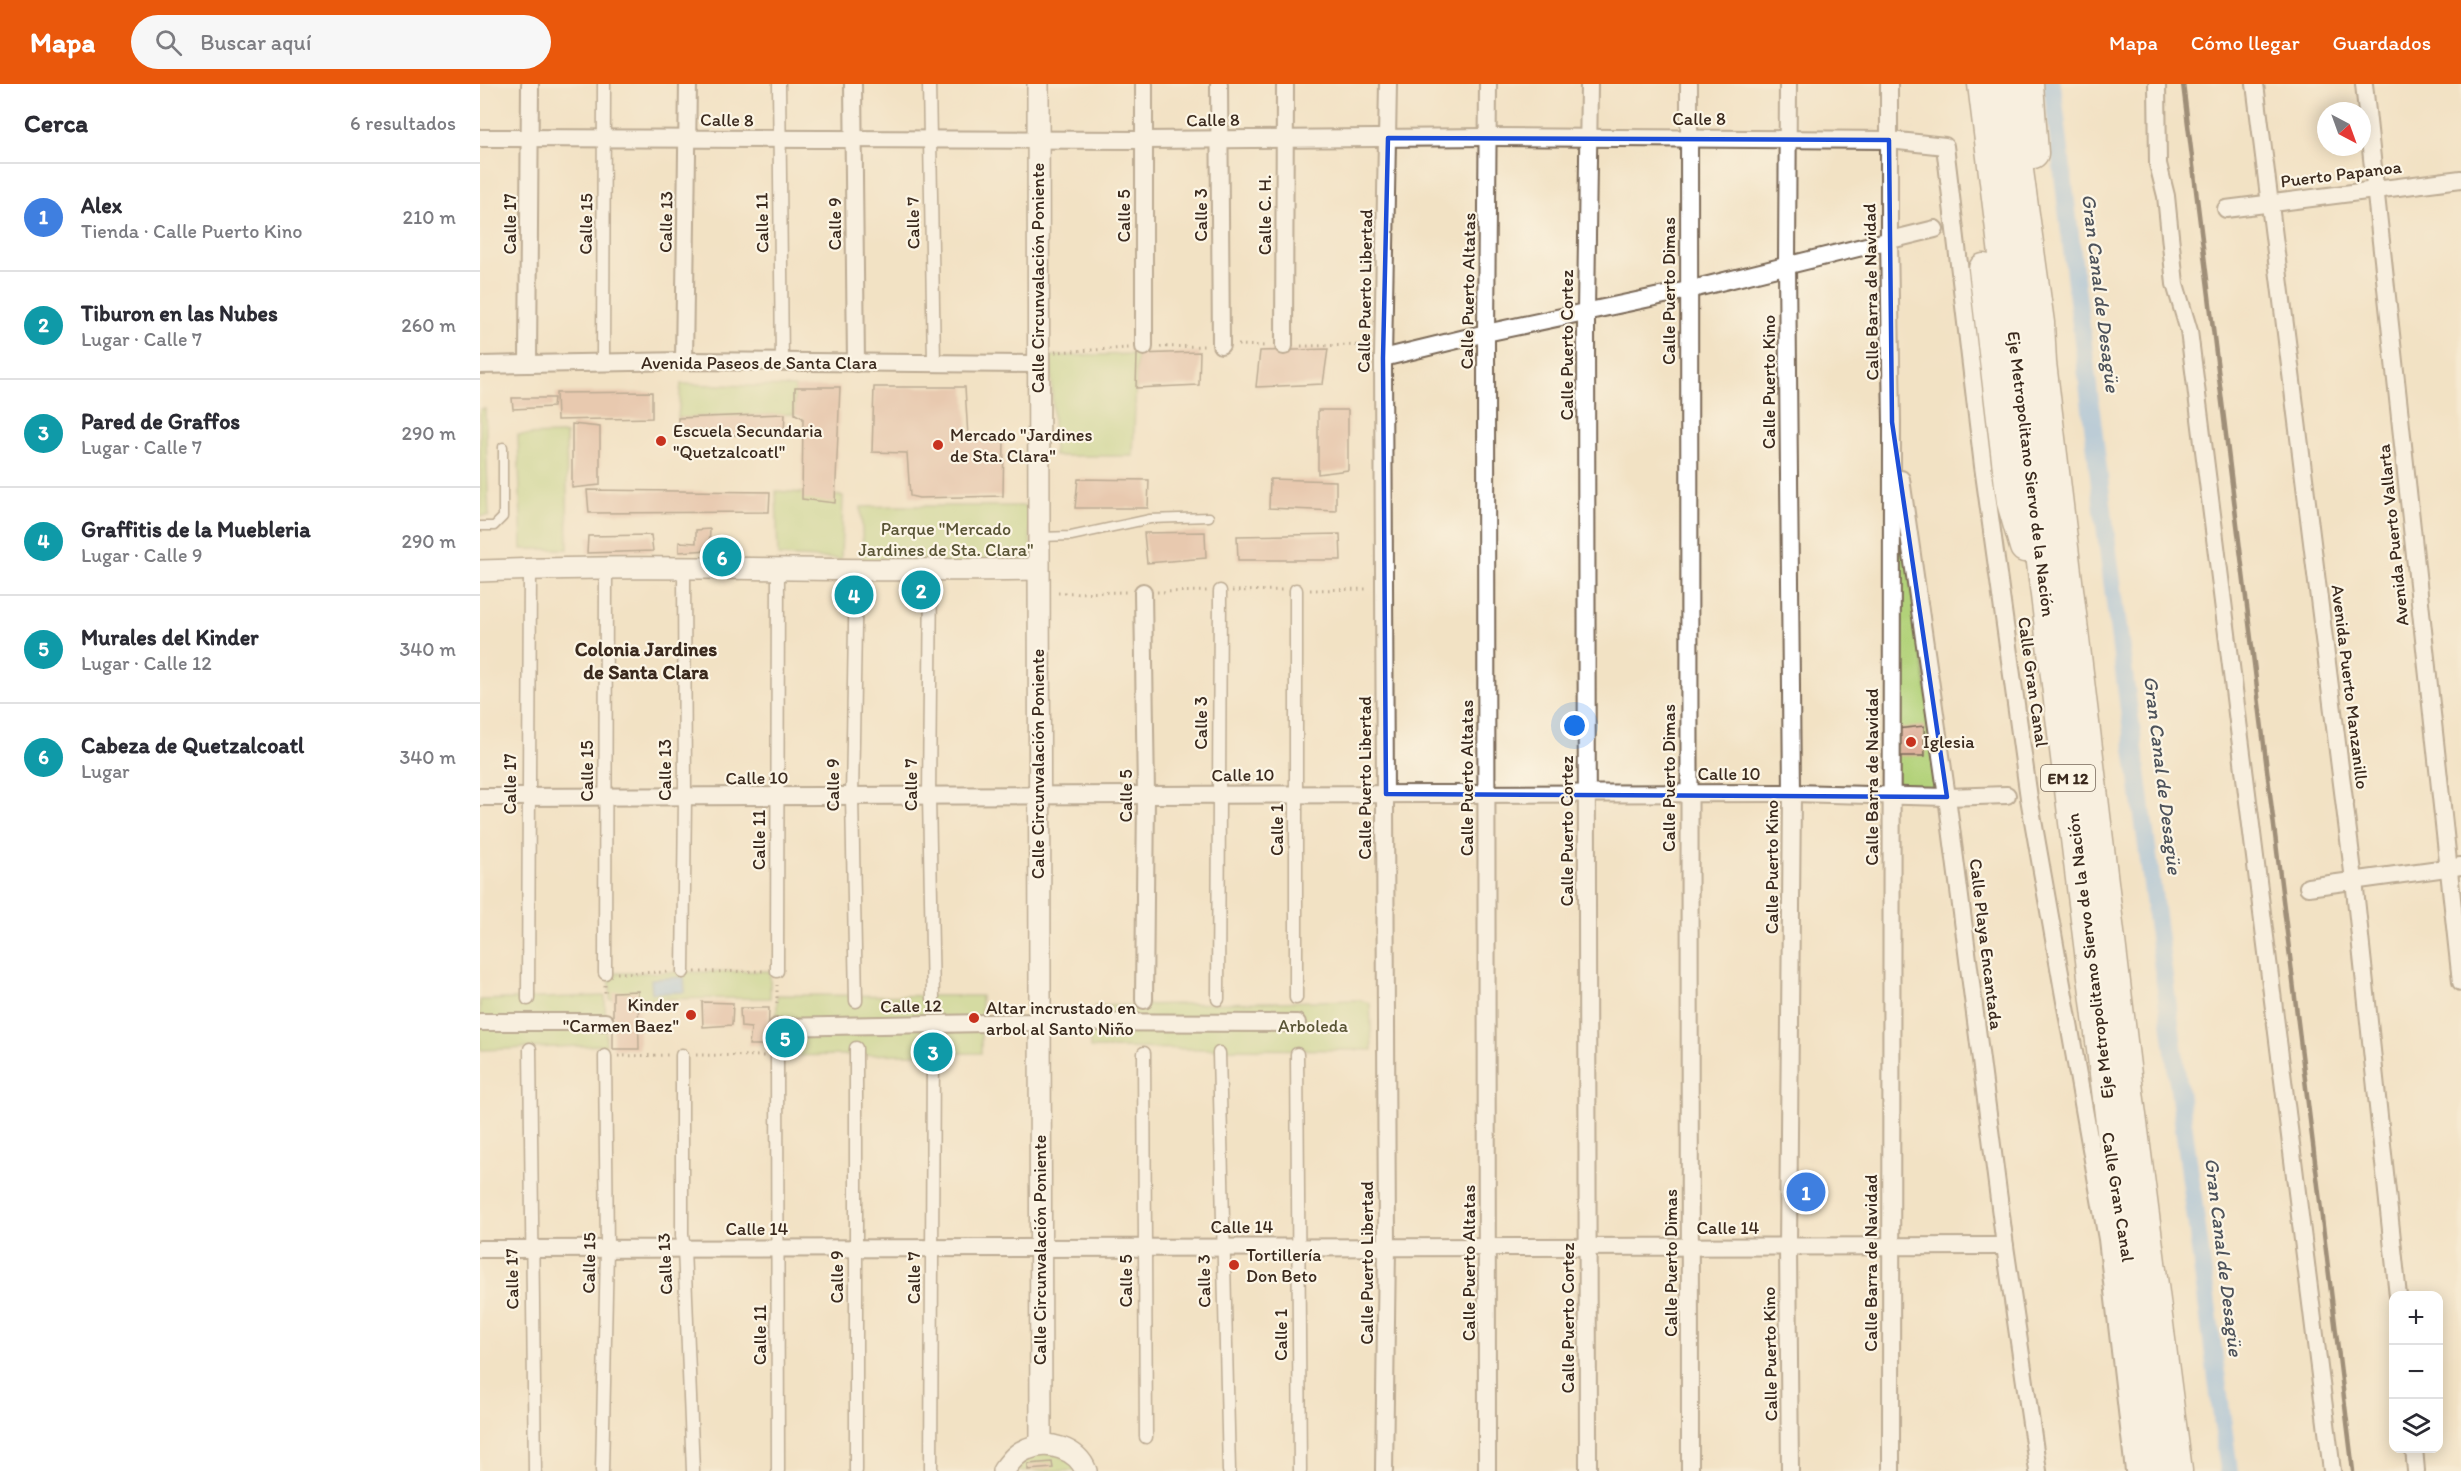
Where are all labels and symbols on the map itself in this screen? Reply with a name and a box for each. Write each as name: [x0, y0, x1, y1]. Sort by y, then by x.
north arrow: [2317, 102, 2371, 156]
street label: Calle 8: [1672, 108, 1726, 130]
street label: Calle 8: [700, 109, 754, 131]
street label: Calle 8: [1186, 109, 1240, 131]
street label: Puerto Papanoa: [2279, 156, 2403, 192]
street label: Calle Circunvalación Poniente: [1027, 163, 1049, 393]
street label: Calle C. H.: [1254, 175, 1276, 255]
street label: Calle 3: [1190, 188, 1212, 242]
street label: Calle 5: [1113, 189, 1135, 243]
street label: Calle 13: [654, 191, 678, 253]
water label: Gran Canal de Desagüe: [2077, 192, 2125, 395]
street label: Calle 17: [499, 193, 521, 255]
street label: Calle 15: [574, 193, 598, 255]
street label: Calle 11: [750, 193, 774, 253]
street label: Calle 7: [902, 196, 924, 250]
street label: Calle 9: [824, 197, 846, 251]
street label: Calle Barra de Navidad: [1858, 203, 1884, 381]
street label: Calle Puerto Libertad: [1353, 209, 1377, 373]
street label: Calle Puerto Altatas: [1456, 213, 1480, 369]
street label: Calle Puerto Dimas: [1658, 217, 1680, 365]
street label: Calle Puerto Cortez: [1556, 269, 1578, 420]
street label: Calle Puerto Kino: [1758, 315, 1780, 449]
street label: Eje Metropolitano Siervo de la Nación: [2003, 330, 2059, 618]
street label: Avenida Paseos de Santa Clara: [641, 352, 877, 374]
place label: Escuela Secundaria "Quetzalcoatl": [673, 420, 823, 463]
place label: Mercado "Jardines de Sta. Clara": [950, 424, 1093, 467]
marker: Escuela Secundaria "Quetzalcoatl": [654, 434, 668, 448]
marker: Mercado "Jardines de Sta. Clara": [931, 438, 945, 452]
street label: Avenida Puerto Vallarta: [2372, 442, 2413, 627]
park label: Parque "Mercado Jardines de Sta. Clara": [858, 518, 1034, 561]
pin: 6: [702, 534, 742, 580]
pin: 2: [902, 568, 940, 612]
pin: 4: [834, 572, 874, 618]
street label: Avenida Puerto Manzanillo: [2327, 583, 2373, 791]
street label: Calle Gran Canal: [2013, 615, 2053, 749]
district label: Colonia Jardines de Santa Clara: [575, 637, 717, 684]
street label: Calle Circunvalación Poniente: [1027, 649, 1049, 879]
water label: Gran Canal de Desagüe: [2139, 674, 2187, 877]
street label: Calle Barra de Navidad: [1861, 688, 1883, 866]
street label: Calle 3: [1190, 696, 1212, 750]
street label: Calle Puerto Libertad: [1354, 696, 1376, 860]
street label: Calle Puerto Altatas: [1456, 700, 1478, 856]
street label: Calle Puerto Dimas: [1658, 704, 1680, 852]
your location: [1560, 711, 1589, 740]
place label: Iglesia: [1923, 731, 1975, 753]
marker: Iglesia: [1904, 735, 1918, 749]
street label: Calle 13: [654, 739, 676, 801]
street label: Calle 15: [576, 740, 598, 802]
street label: Calle 17: [499, 753, 521, 815]
street label: Calle Puerto Cortez: [1556, 755, 1578, 906]
street label: Calle 9: [822, 758, 844, 812]
street label: Calle 7: [900, 759, 922, 811]
street label: Calle 10: [1211, 763, 1275, 787]
street label: Calle 10: [1697, 763, 1761, 785]
road number: EM 12: [2041, 765, 2095, 791]
street label: Calle 10: [725, 766, 789, 790]
street label: Calle 5: [1115, 769, 1137, 823]
street label: Calle Puerto Kino: [1761, 800, 1783, 934]
street label: Calle 1: [1266, 804, 1288, 856]
street label: Calle 11: [748, 810, 770, 870]
street label: Eje Metropolitano Siervo de la Nación: [2062, 812, 2118, 1100]
street label: Calle Playa Encantada: [1965, 857, 2008, 1032]
place label: Kinder "Carmen Baez": [563, 994, 680, 1037]
street label: Calle 12: [880, 994, 942, 1018]
place label: Altar incrustado en arbol al Santo Niño: [986, 997, 1136, 1040]
marker: Kinder "Carmen Baez": [684, 1008, 698, 1022]
marker: Altar incrustado en arbol al Santo Niño: [967, 1011, 981, 1025]
park label: Arboleda: [1278, 1015, 1349, 1037]
pin: 5: [766, 1016, 804, 1060]
pin: 3: [914, 1030, 952, 1074]
street label: Calle Gran Canal: [2097, 1130, 2139, 1264]
street label: Calle Circunvalación Poniente: [1029, 1135, 1051, 1365]
water label: Gran Canal de Desagüe: [2200, 1156, 2248, 1359]
pin: 1: [1786, 1170, 1826, 1214]
street label: Calle Barra de Navidad: [1860, 1174, 1882, 1352]
street label: Calle Puerto Libertad: [1356, 1181, 1378, 1345]
street label: Calle Puerto Altatas: [1458, 1185, 1480, 1341]
street label: Calle Puerto Dimas: [1660, 1189, 1682, 1337]
street label: Calle 14: [1211, 1216, 1274, 1238]
street label: Calle 14: [1697, 1217, 1760, 1239]
street label: Calle 14: [726, 1218, 789, 1240]
street label: Calle 15: [577, 1232, 601, 1294]
street label: Calle 13: [652, 1232, 678, 1295]
street label: Calle Puerto Cortez: [1557, 1242, 1579, 1393]
place label: Tortillería Don Beto: [1246, 1244, 1322, 1287]
street label: Calle 17: [500, 1248, 524, 1310]
street label: Calle 9: [826, 1250, 848, 1304]
street label: Calle 7: [903, 1252, 925, 1304]
street label: Calle 5: [1115, 1254, 1137, 1308]
street label: Calle 3: [1193, 1254, 1215, 1308]
marker: Tortillería Don Beto: [1227, 1258, 1241, 1272]
street label: Calle Puerto Kino: [1758, 1287, 1782, 1421]
street label: Calle 11: [749, 1305, 771, 1365]
street label: Calle 1: [1270, 1309, 1292, 1361]

